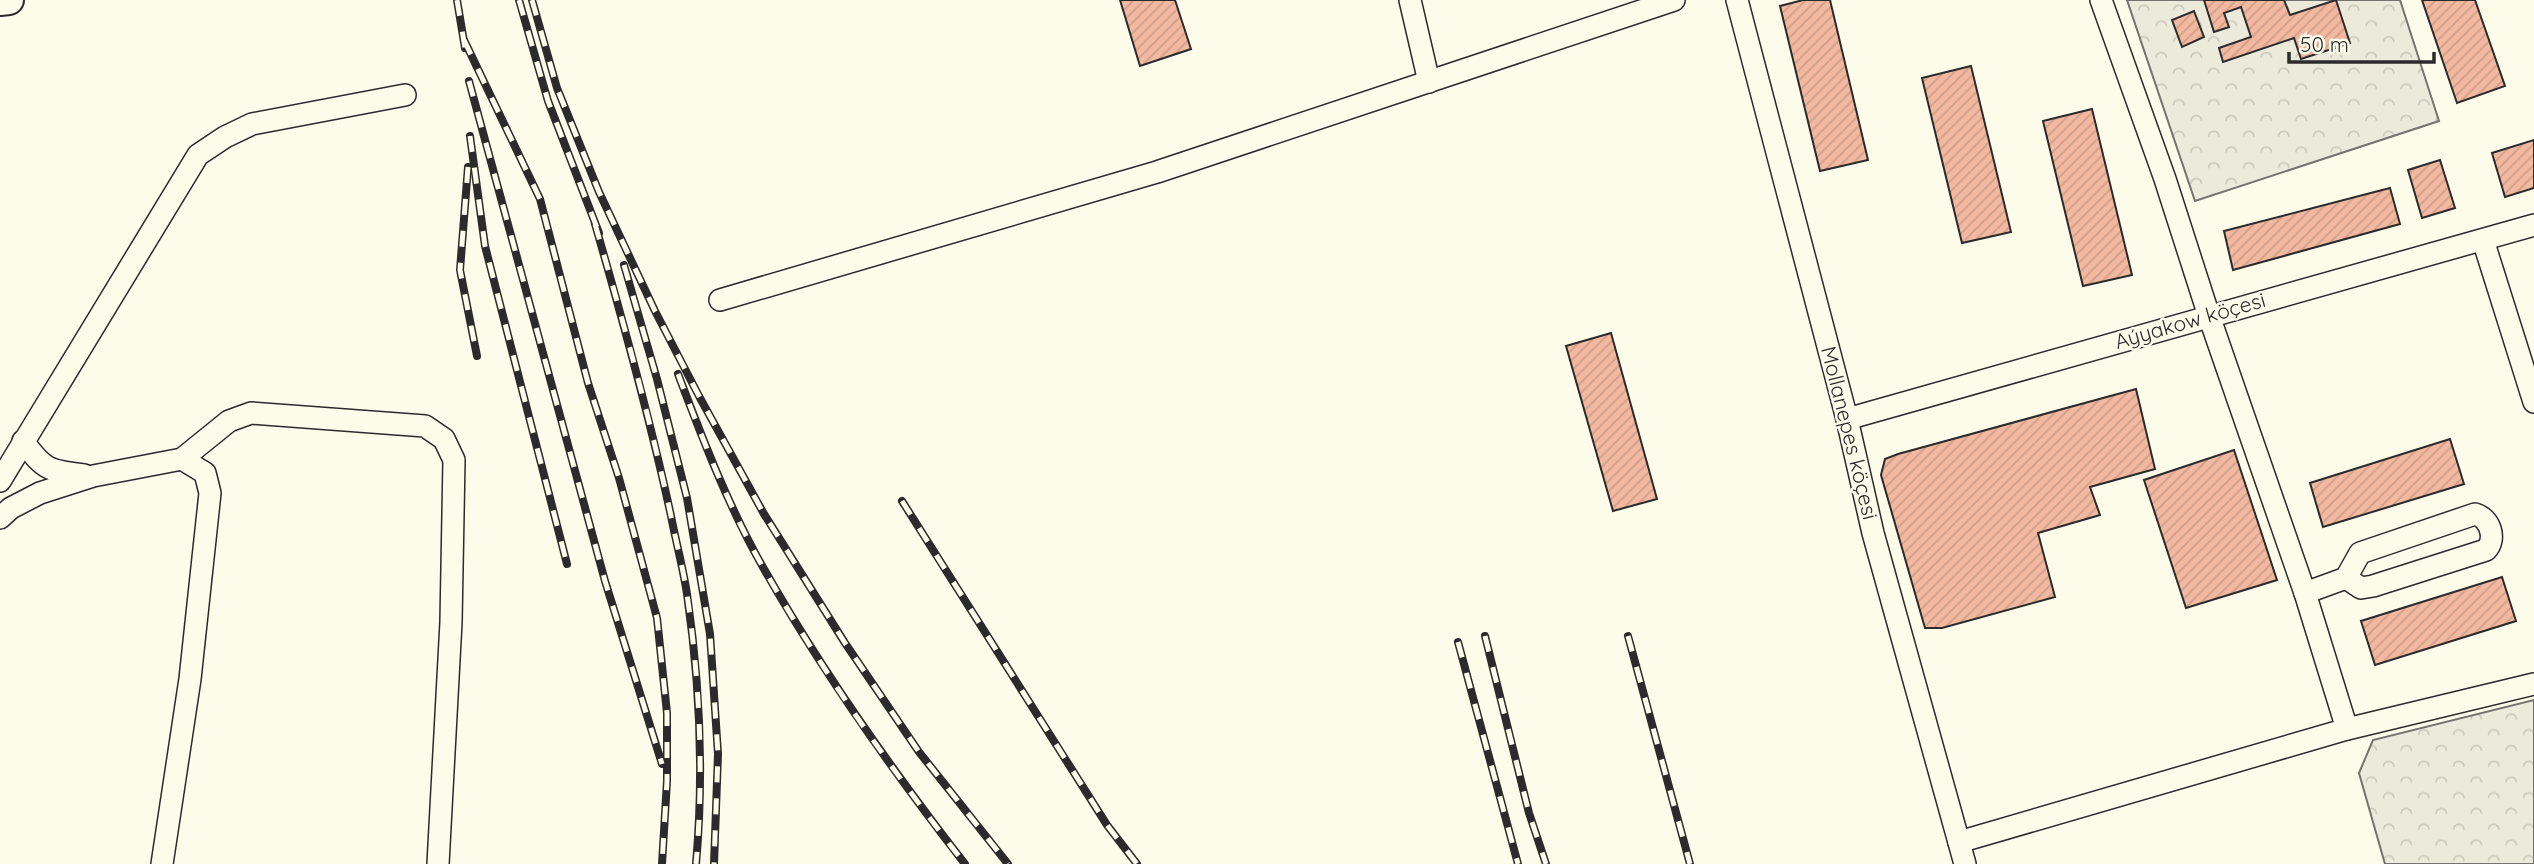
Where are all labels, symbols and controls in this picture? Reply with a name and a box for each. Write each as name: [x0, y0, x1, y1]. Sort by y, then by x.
scale bar: [2289, 21, 2434, 65]
text: 50 m: [2300, 31, 2349, 57]
street label: Aýyakow köçesi: [2111, 286, 2268, 354]
street label: Mollanepes köçesi: [1816, 343, 1884, 522]

